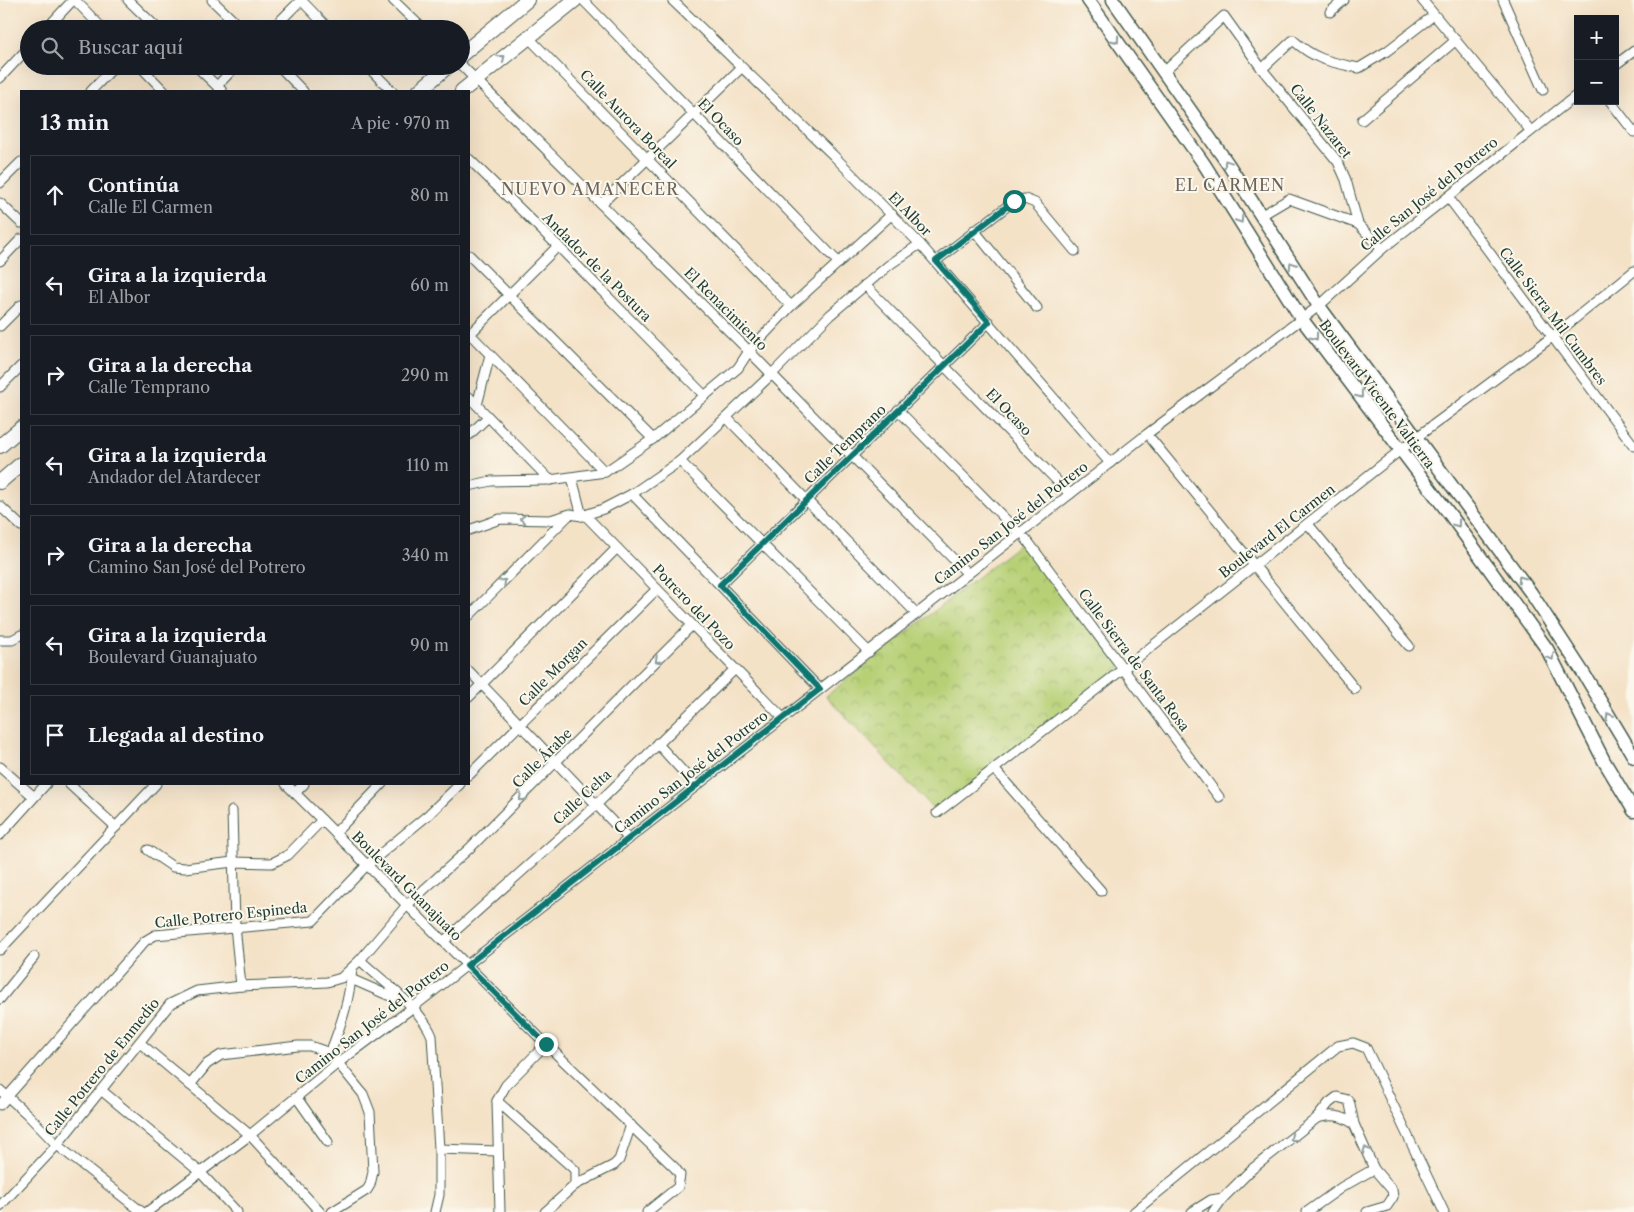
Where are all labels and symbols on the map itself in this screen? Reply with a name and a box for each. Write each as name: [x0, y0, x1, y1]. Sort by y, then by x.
one-way arrow: [1110, 34, 1119, 44]
one-way arrow: [496, 55, 505, 63]
street label: Calle Aurora Boreal: [576, 66, 680, 172]
street label: Calle Nazaret: [1286, 80, 1356, 162]
street label: El Ocaso: [694, 95, 748, 149]
street label: Calle San José del Potrero: [1357, 133, 1501, 255]
one-way arrow: [1224, 159, 1233, 168]
district label: EL CARMEN: [1175, 175, 1285, 195]
district label: NUEVO AMANECER: [501, 179, 679, 199]
street label: El Albor: [885, 188, 935, 240]
route start: [1003, 190, 1026, 213]
street label: Andador de la Postura: [538, 208, 656, 326]
one-way arrow: [1234, 214, 1244, 223]
street label: Calle Sierra Mil Cumbres: [1495, 243, 1611, 389]
one-way arrow: [1288, 262, 1298, 271]
street label: El Renacimiento: [680, 263, 772, 355]
street label: Boulevard Vicente Valtierra: [1315, 316, 1439, 472]
one-way arrow: [1309, 331, 1318, 341]
street label: El Ocaso: [982, 385, 1036, 439]
one-way arrow: [1354, 389, 1363, 398]
street label: Calle Temprano: [800, 400, 890, 488]
street label: Camino San José del Potrero: [930, 457, 1092, 589]
street label: Boulevard El Carmen: [1215, 480, 1339, 582]
one-way arrow: [518, 514, 526, 524]
one-way arrow: [1451, 518, 1460, 528]
street label: Potrero del Pozo: [649, 561, 739, 653]
one-way arrow: [1518, 575, 1527, 585]
one-way arrow: [497, 578, 506, 587]
street label: Calle Sierra de Santa Rosa: [1074, 585, 1194, 735]
street label: Calle Morgan: [515, 634, 591, 710]
one-way arrow: [1545, 651, 1555, 660]
one-way arrow: [655, 654, 664, 663]
street label: Camino San José del Potrero: [610, 706, 772, 838]
one-way arrow: [1605, 712, 1615, 721]
street label: Calle Árabe: [508, 724, 576, 792]
street label: Calle Celta: [549, 765, 615, 829]
one-way arrow: [518, 792, 527, 801]
street label: Boulevard Guanajuato: [348, 827, 466, 945]
street label: Calle Potrero Espineda: [154, 898, 309, 932]
street label: Camino San José del Potrero: [291, 956, 453, 1088]
street label: Calle Potrero de Enmedio: [41, 994, 163, 1140]
route end: [535, 1033, 558, 1056]
one-way arrow: [1289, 1132, 1298, 1141]
one-way arrow: [1361, 1146, 1372, 1155]

